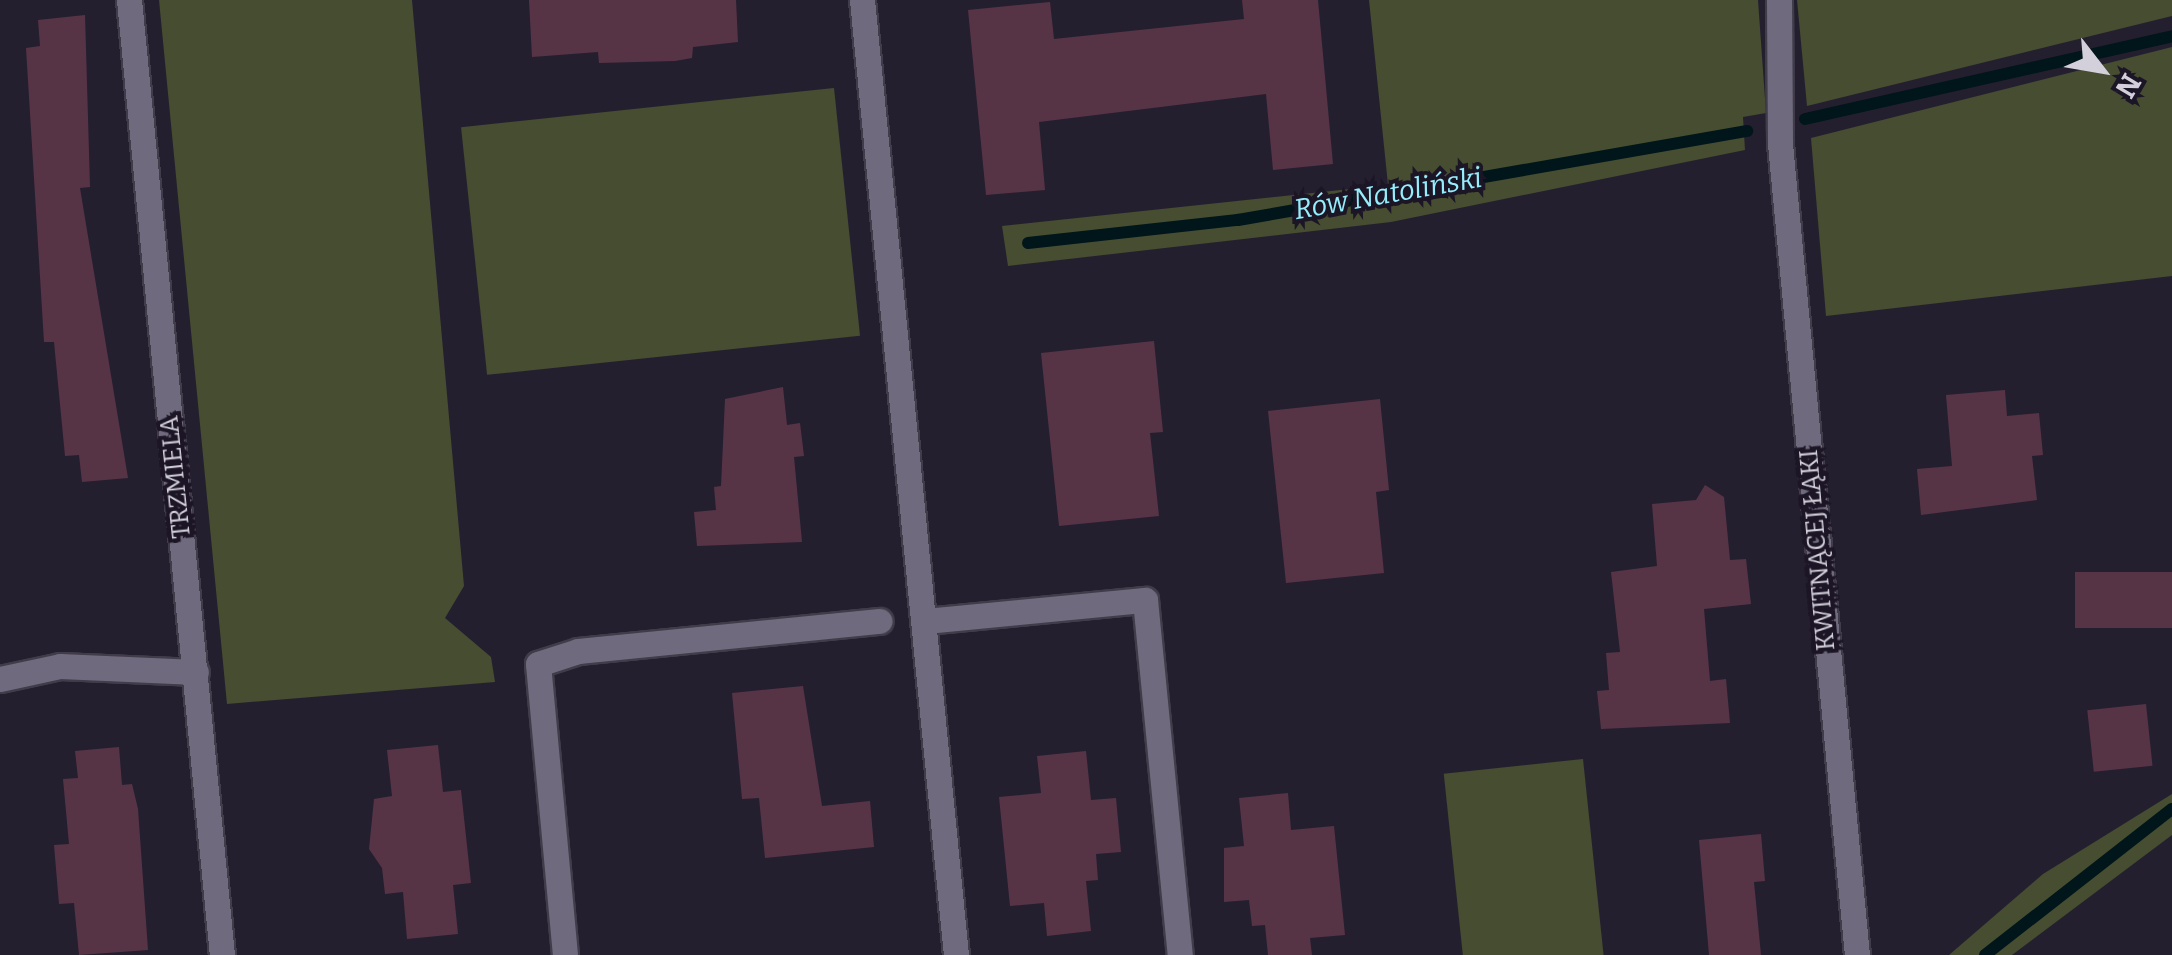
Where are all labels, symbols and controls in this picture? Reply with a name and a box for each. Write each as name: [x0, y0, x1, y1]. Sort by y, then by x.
north arrow: [2052, 20, 2152, 120]
text: N: [2108, 68, 2148, 103]
water label: Rów Natoliński: [1292, 161, 1484, 227]
street label: TRZMIELA: [155, 414, 197, 540]
street label: KWITNĄCEJ ŁĄKI: [1794, 448, 1842, 652]

